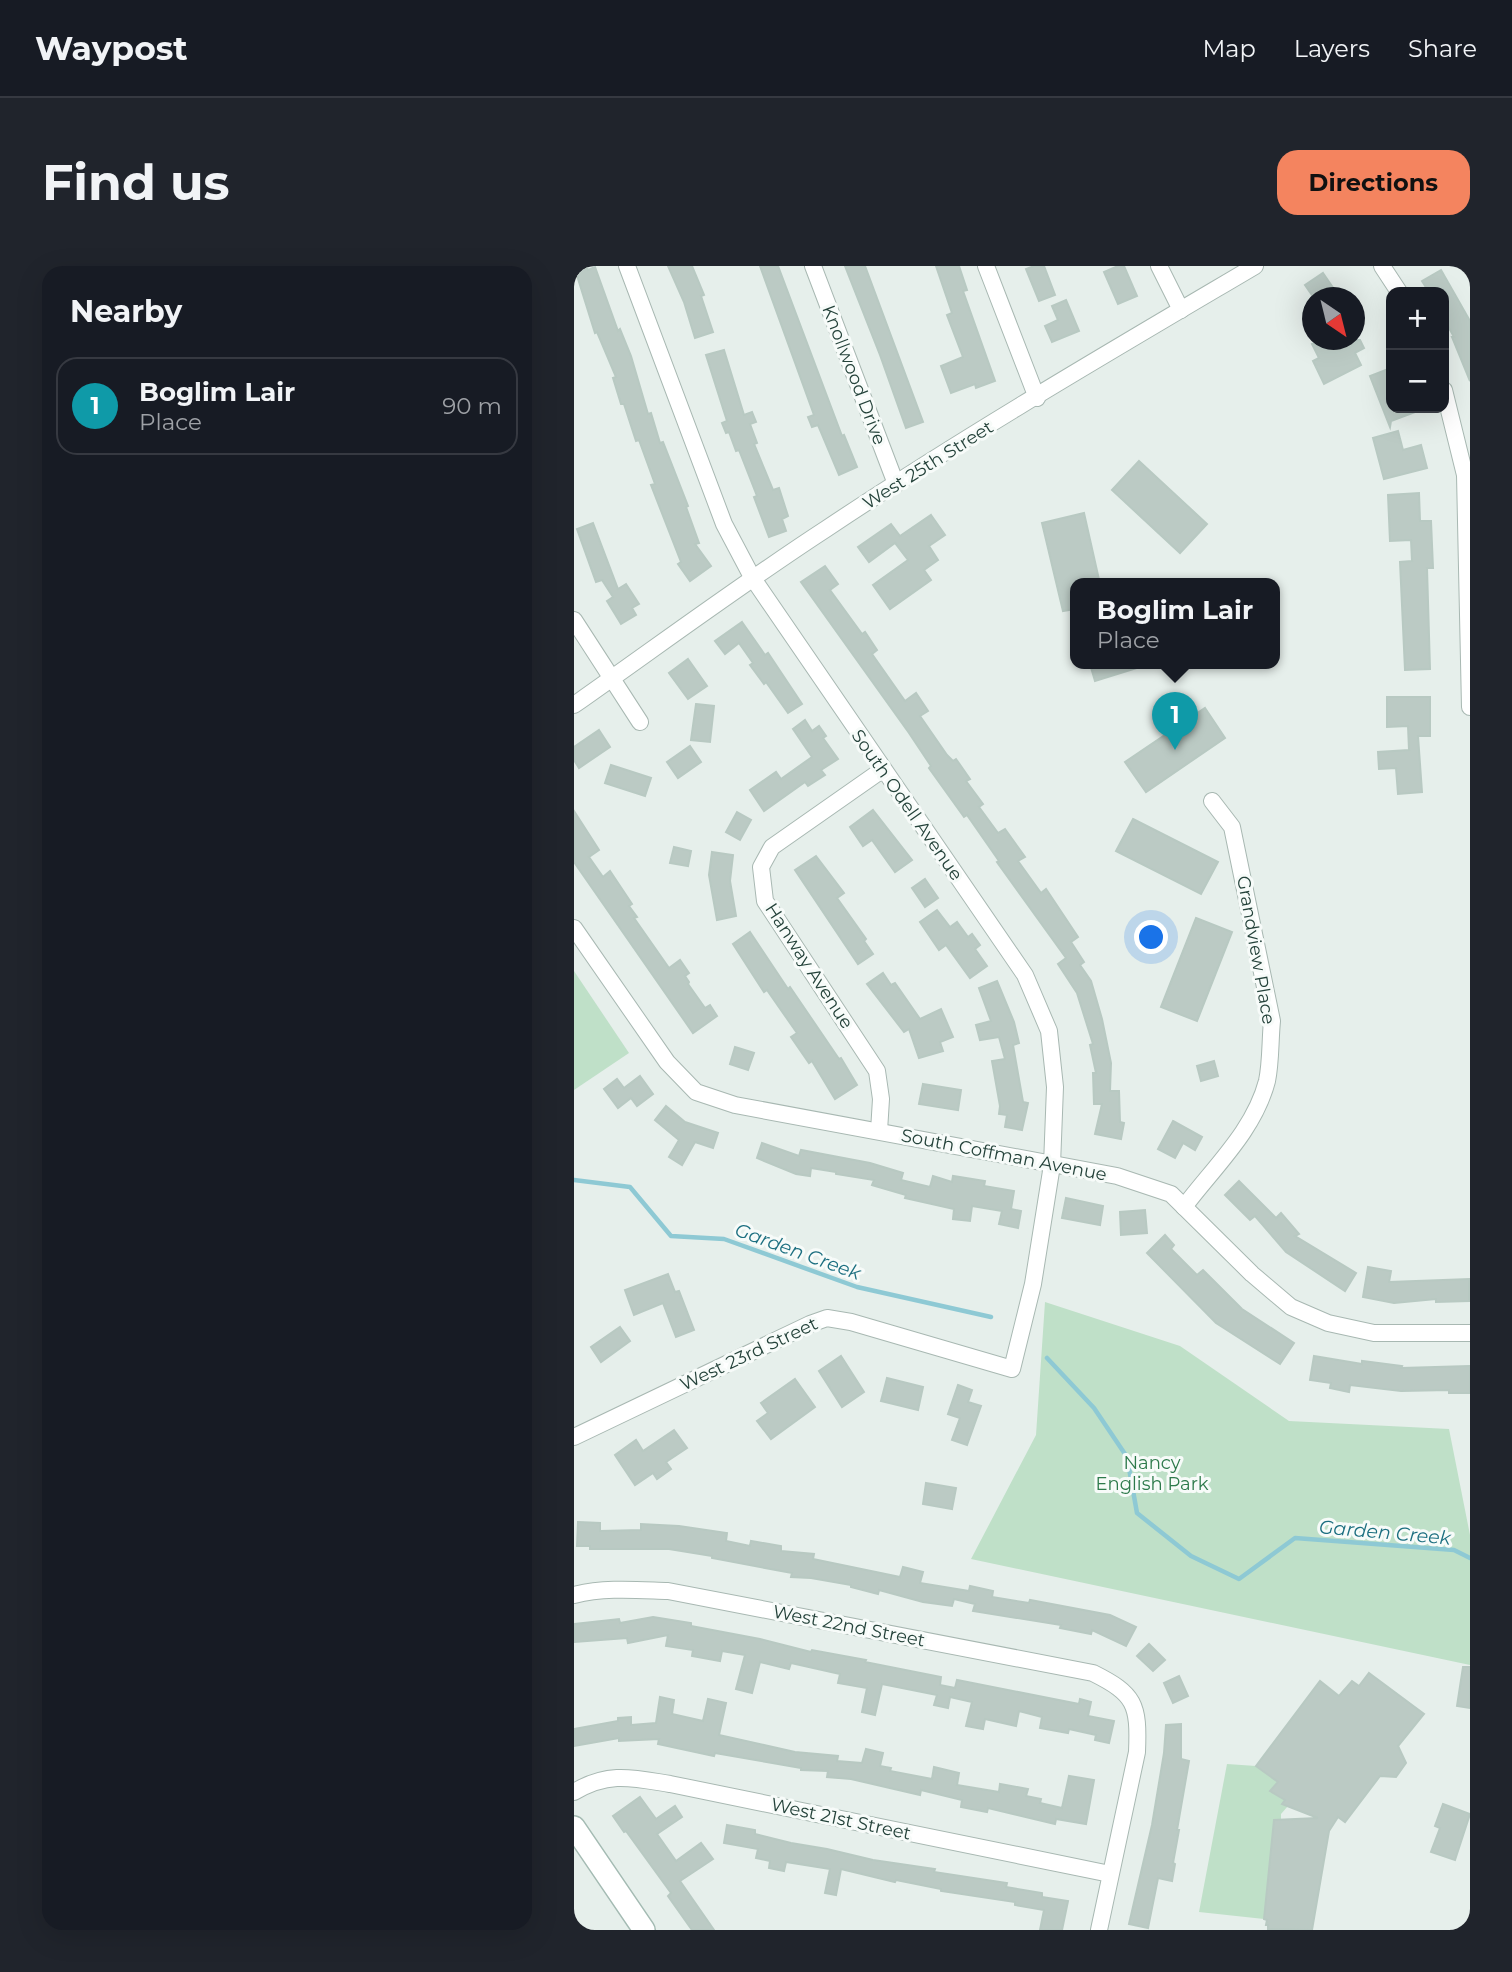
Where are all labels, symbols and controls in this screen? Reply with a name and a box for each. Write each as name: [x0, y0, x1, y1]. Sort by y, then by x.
text: Waypost: [35, 28, 188, 68]
text: Map: [1202, 34, 1256, 63]
text: Layers: [1294, 34, 1370, 63]
text: Share: [1408, 34, 1477, 63]
button: Directions: [1277, 150, 1470, 215]
text: Find us: [42, 153, 230, 212]
north arrow: [1302, 287, 1365, 350]
map controls: [1386, 287, 1449, 413]
button: +: [1386, 287, 1449, 350]
text: Nearby: [70, 293, 182, 330]
street label: Knollwood Drive: [817, 302, 891, 448]
button: −: [1386, 350, 1449, 413]
text: Boglim Lair: [139, 376, 295, 408]
text: 1: [90, 392, 100, 420]
text: 90 m: [442, 392, 502, 420]
text: Place: [139, 408, 202, 436]
street label: West 25th Street: [859, 416, 997, 514]
popup: [1070, 578, 1280, 669]
text: Boglim Lair: [1097, 594, 1253, 626]
text: Place: [1097, 626, 1160, 654]
pin: 1: [1152, 692, 1198, 750]
street label: South Odell Avenue: [847, 725, 967, 885]
street label: Grandview Place: [1232, 874, 1280, 1026]
street label: Hanway Avenue: [760, 899, 858, 1033]
your location: [1134, 920, 1168, 954]
street label: South Coffman Avenue: [899, 1124, 1109, 1186]
water label: Garden Creek: [732, 1218, 865, 1285]
street label: West 23rd Street: [677, 1312, 821, 1396]
park label: Nancy English Park: [1095, 1452, 1209, 1495]
water label: Garden Creek: [1318, 1515, 1453, 1550]
street label: West 22nd Street: [771, 1600, 927, 1652]
street label: West 21st Street: [769, 1793, 913, 1845]

